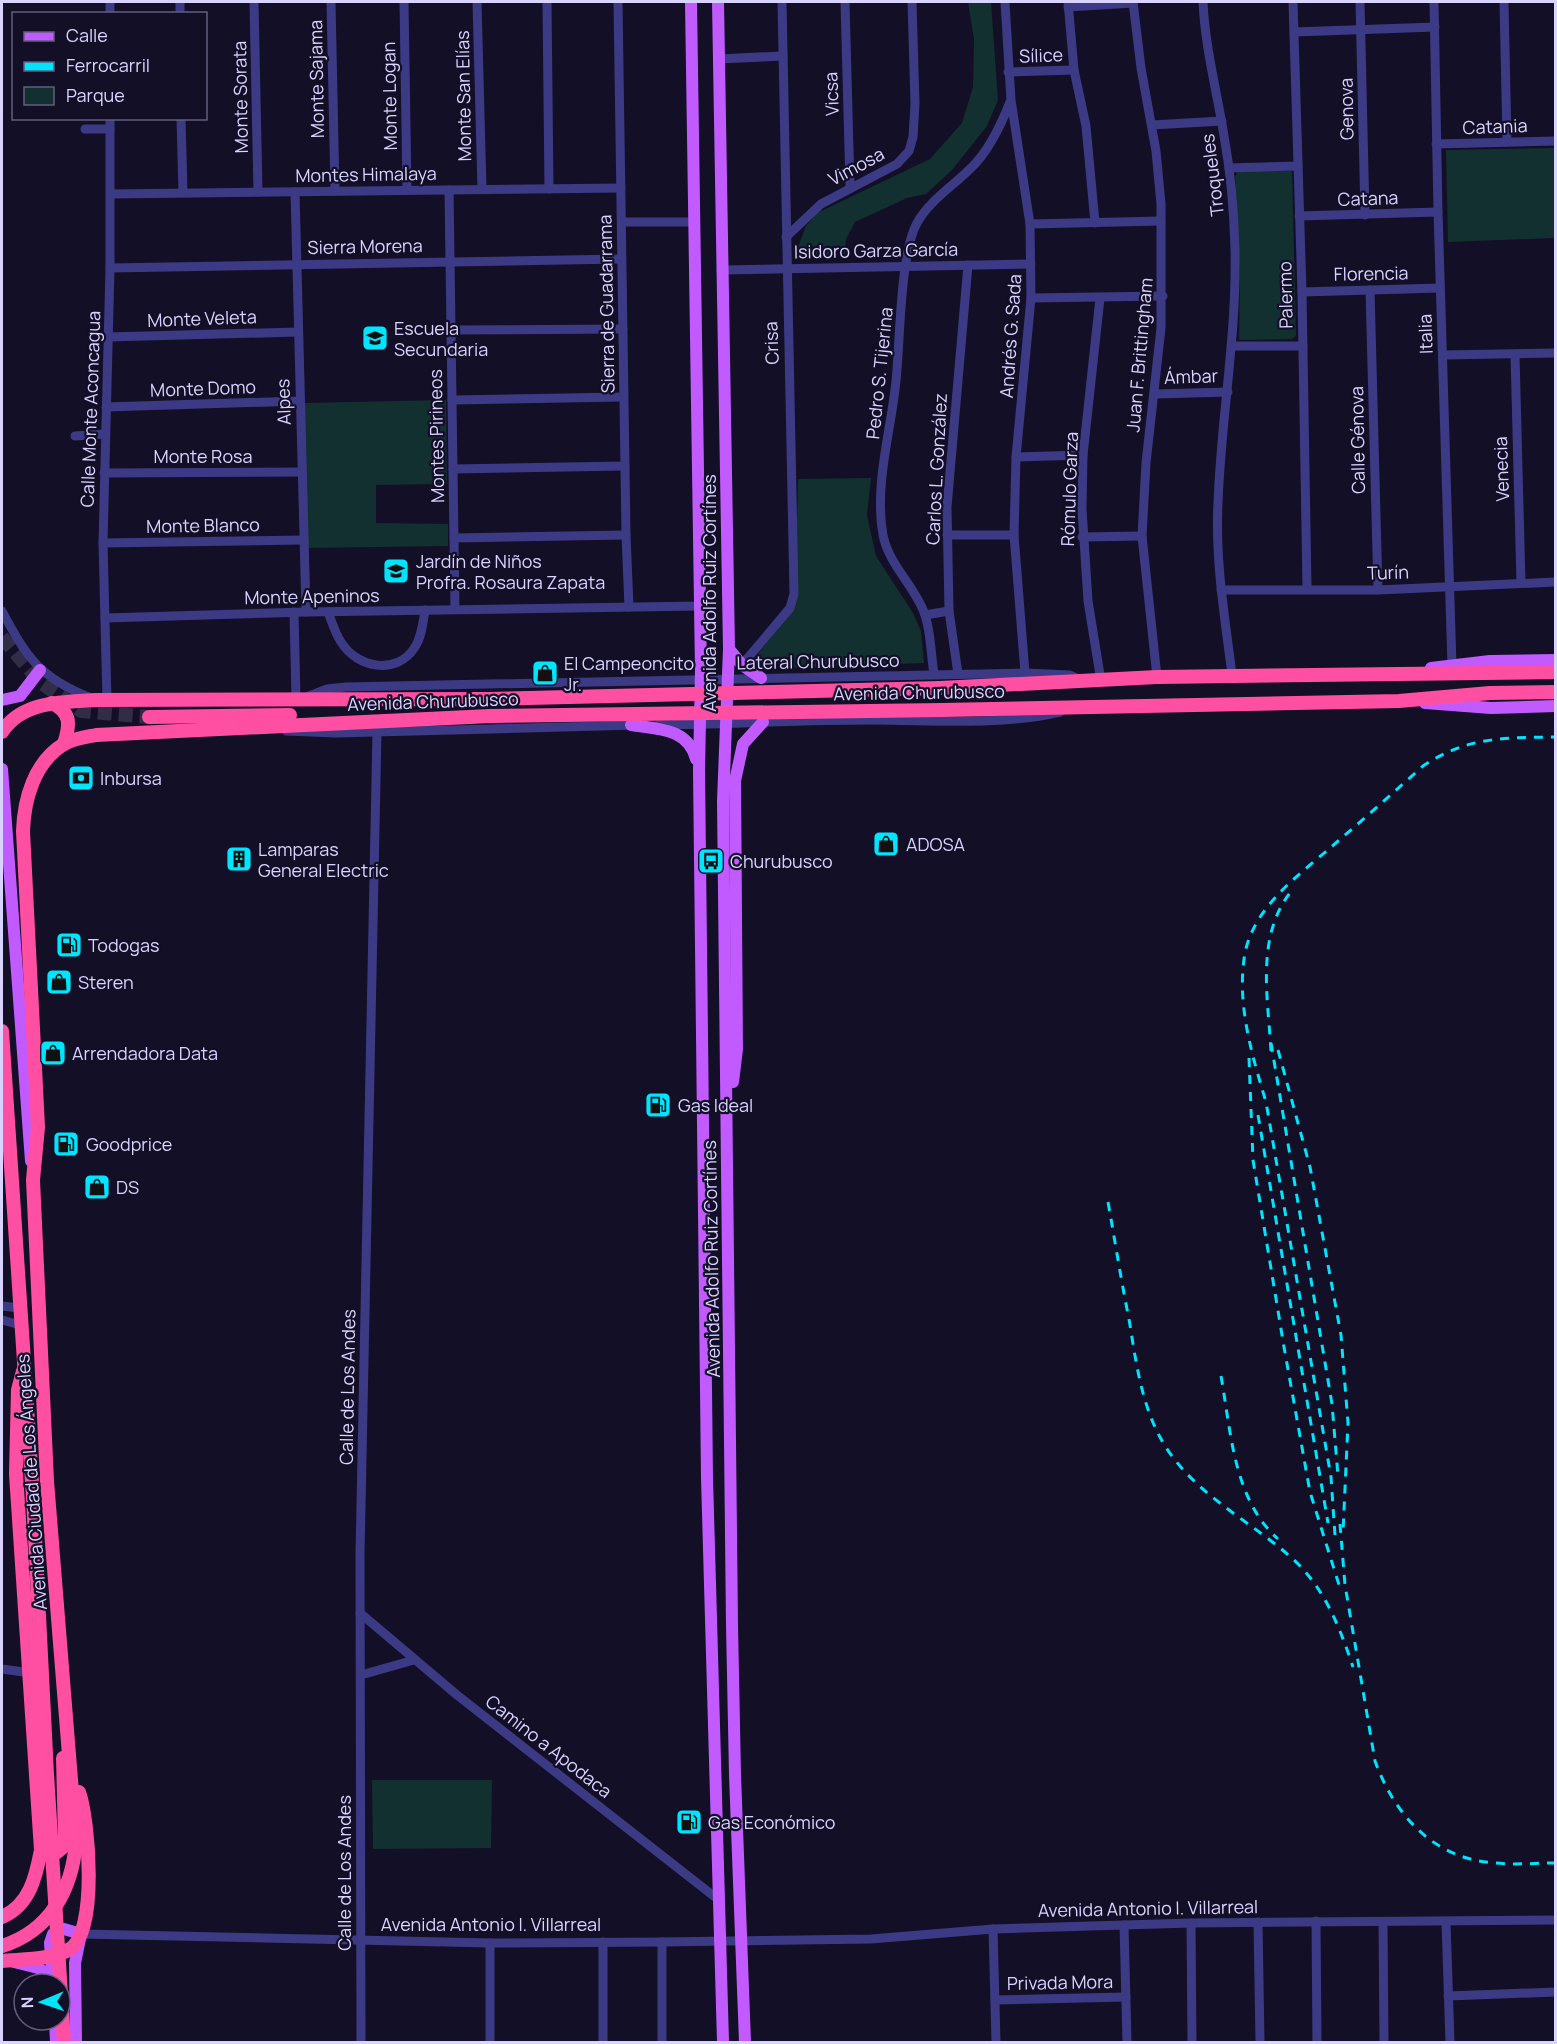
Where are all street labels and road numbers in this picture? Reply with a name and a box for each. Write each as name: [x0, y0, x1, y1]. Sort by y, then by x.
street label: Monte Sajama: [303, 20, 329, 138]
street label: Monte San Elías: [450, 30, 476, 162]
street label: Monte Sorata: [227, 41, 253, 153]
street label: Monte Logan: [376, 41, 402, 151]
street label: Sílice: [1019, 42, 1063, 68]
street label: Vicsa: [818, 72, 844, 116]
street label: Genova: [1333, 78, 1359, 140]
street label: Catania: [1462, 113, 1528, 139]
street label: Troqueles: [1195, 132, 1229, 218]
street label: Vimosa: [824, 141, 888, 191]
street label: Montes Himalaya: [295, 161, 437, 187]
street label: Catana: [1337, 185, 1399, 211]
street label: Sierra de Guadarrama: [592, 214, 620, 394]
street label: Sierra Morena: [307, 233, 423, 259]
street label: Isidoro Garza García: [794, 237, 958, 263]
street label: Florencia: [1333, 260, 1409, 286]
street label: Palermo: [1272, 261, 1298, 329]
street label: Andrés G. Sada: [994, 273, 1026, 399]
street label: Juan F. Brittingham: [1120, 277, 1158, 433]
street label: Monte Veleta: [147, 304, 257, 332]
street label: Pedro S. Tijerina: [860, 306, 898, 440]
street label: Calle Monte Aconcagua: [75, 310, 105, 508]
street label: Italia: [1412, 314, 1438, 354]
street label: Crisa: [758, 321, 784, 365]
street label: Ámbar: [1164, 363, 1219, 389]
street label: Montes Pirineos: [423, 369, 449, 503]
street label: Monte Domo: [150, 374, 256, 402]
street label: Alpes: [270, 378, 296, 426]
street label: Calle Génova: [1344, 386, 1370, 494]
street label: Carlos L. González: [920, 393, 952, 545]
street label: Rómulo Garza: [1055, 431, 1083, 547]
street label: Venecia: [1488, 436, 1514, 502]
street label: Monte Rosa: [154, 444, 252, 468]
street label: Avenida Adolfo Ruiz Cortínes: [697, 474, 721, 712]
street label: Monte Blanco: [146, 512, 260, 538]
street label: Turín: [1367, 559, 1409, 585]
street label: Monte Apeninos: [244, 583, 380, 609]
street label: Lateral Churubusco: [736, 648, 900, 674]
street label: Avenida Churubusco: [833, 679, 1005, 705]
street label: Avenida Churubusco: [347, 686, 519, 716]
street label: Avenida Adolfo Ruiz Cortínes: [697, 1140, 725, 1378]
street label: Calle de Los Andes: [334, 1309, 360, 1465]
street label: Avenida Ciudad de Los Ángeles: [10, 1353, 52, 1611]
street label: Camino a Apodaca: [481, 1689, 617, 1803]
street label: Calle de Los Andes: [332, 1795, 356, 1951]
street label: Avenida Antonio I. Villarreal: [1038, 1894, 1258, 1922]
street label: Avenida Antonio I. Villarreal: [381, 1912, 601, 1936]
street label: Privada Mora: [1007, 1969, 1113, 1995]

